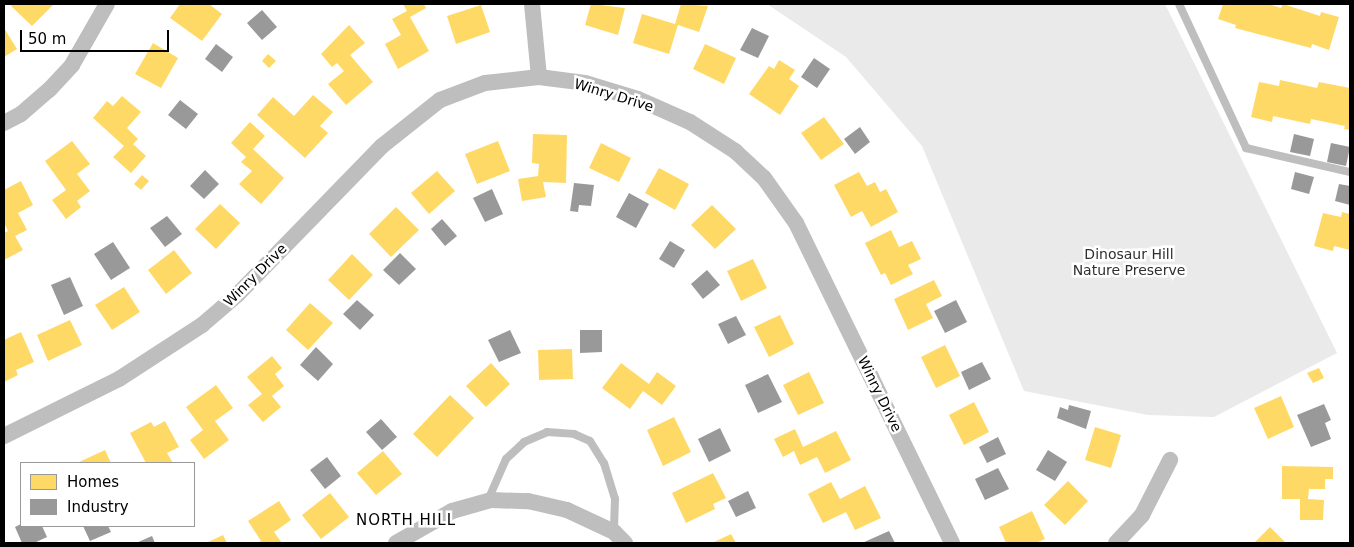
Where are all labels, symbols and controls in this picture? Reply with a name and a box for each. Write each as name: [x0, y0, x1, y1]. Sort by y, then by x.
scale bar: [22, 20, 171, 52]
text: 50 m: [28, 30, 66, 48]
street label: Winry Drive: [572, 75, 656, 115]
street label: Winry Drive: [220, 240, 290, 310]
park label: Dinosaur Hill Nature Preserve: [1073, 246, 1185, 278]
street label: Winry Drive: [854, 353, 906, 435]
legend: [20, 462, 195, 527]
text: Homes: [67, 473, 119, 491]
text: Industry: [67, 498, 129, 516]
district label: NORTH HILL: [355, 512, 457, 530]

